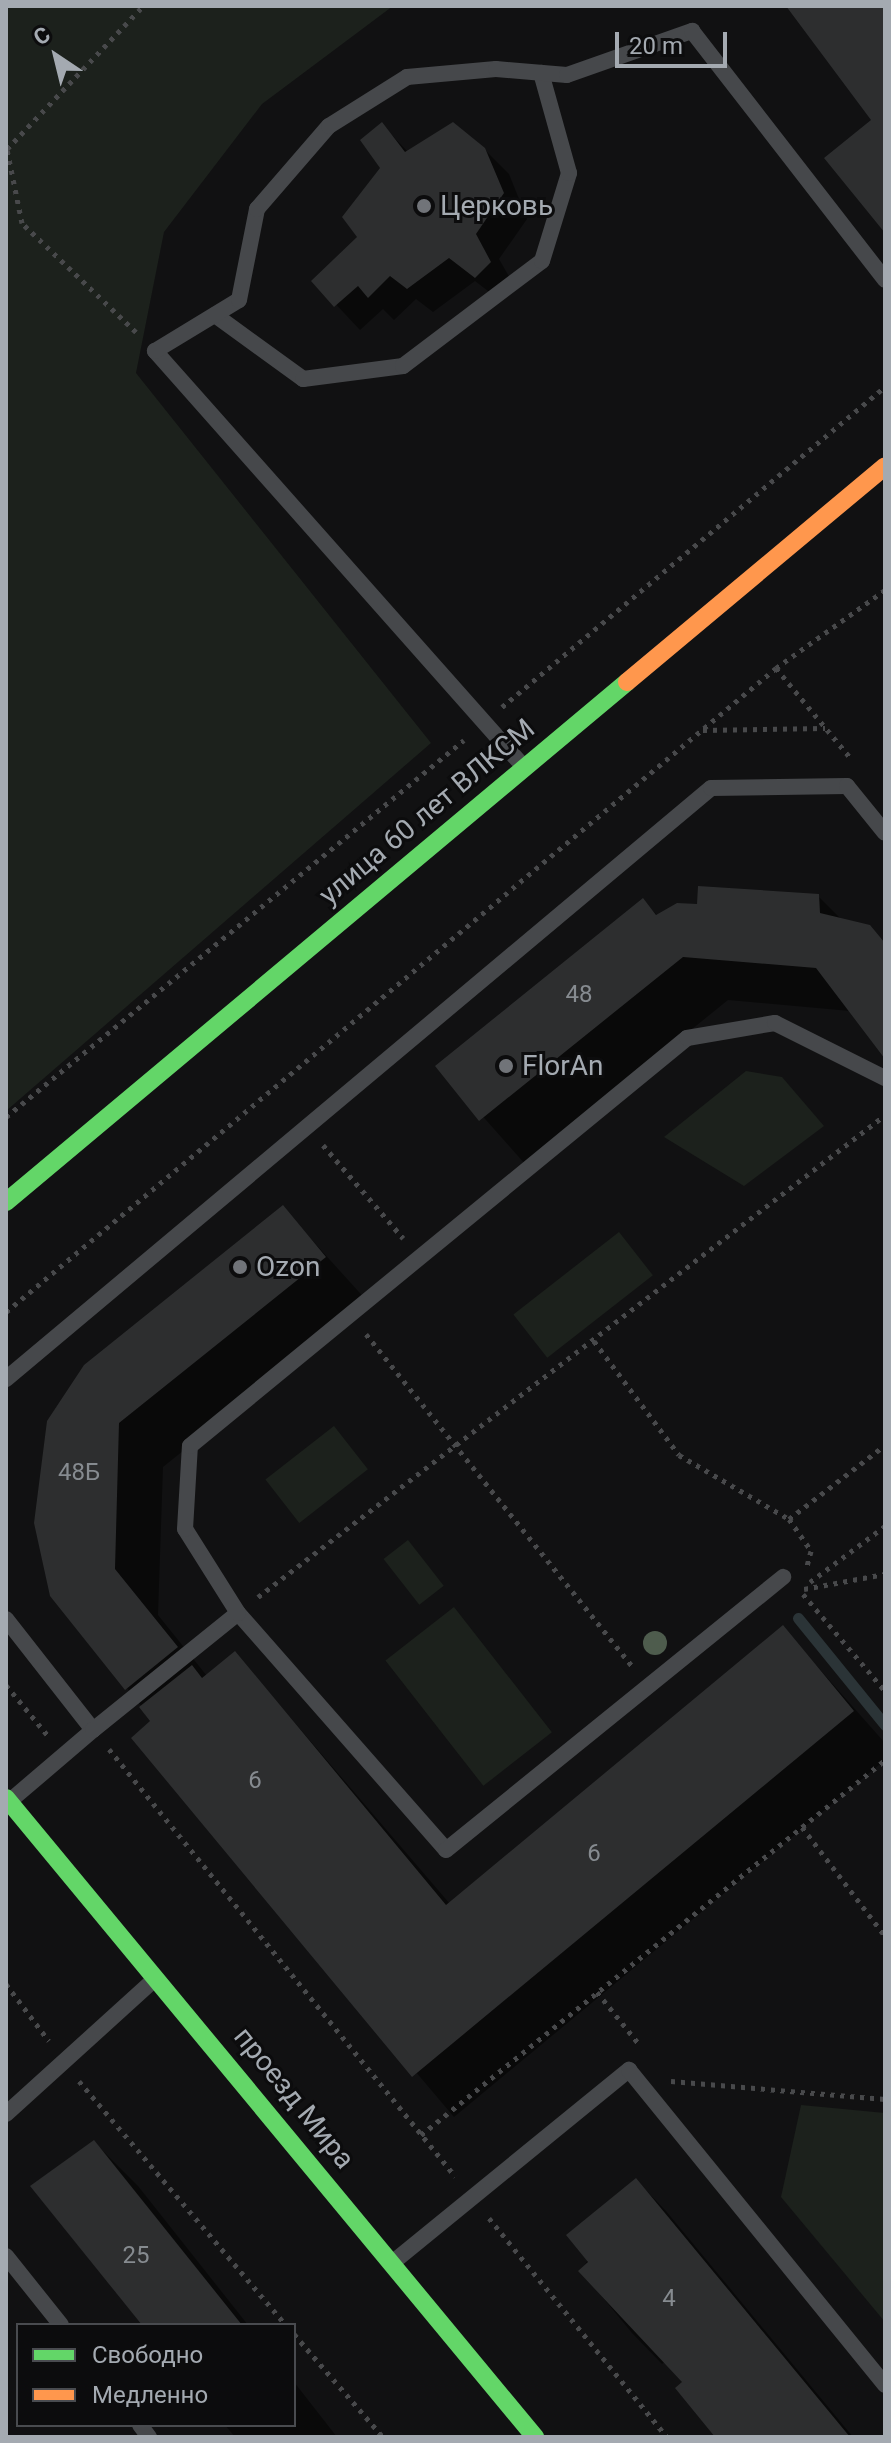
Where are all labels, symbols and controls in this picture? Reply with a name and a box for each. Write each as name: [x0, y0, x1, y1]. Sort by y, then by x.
north arrow: [16, 16, 96, 96]
scale bar: [619, 16, 731, 66]
text: С: [29, 22, 55, 50]
text: 20 m: [629, 32, 683, 60]
place label: Церковь: [440, 189, 553, 223]
marker: Церковь: [415, 197, 433, 215]
street label: улица 60 лет ВЛКСМ: [312, 712, 542, 912]
house number: 48: [566, 981, 592, 1009]
place label: FlorAn: [522, 1049, 603, 1083]
marker: FlorAn: [497, 1057, 515, 1075]
place label: Ozon: [256, 1250, 320, 1284]
marker: Ozon: [231, 1258, 249, 1276]
house number: 48Б: [58, 1459, 100, 1487]
house number: 6: [248, 1767, 262, 1795]
house number: 6: [587, 1840, 601, 1868]
street label: проезд Мира: [227, 2020, 361, 2176]
house number: 25: [123, 2242, 149, 2270]
house number: 4: [662, 2285, 676, 2313]
legend: [16, 2323, 296, 2427]
text: Свободно: [92, 2341, 203, 2369]
text: Медленно: [92, 2381, 208, 2409]

